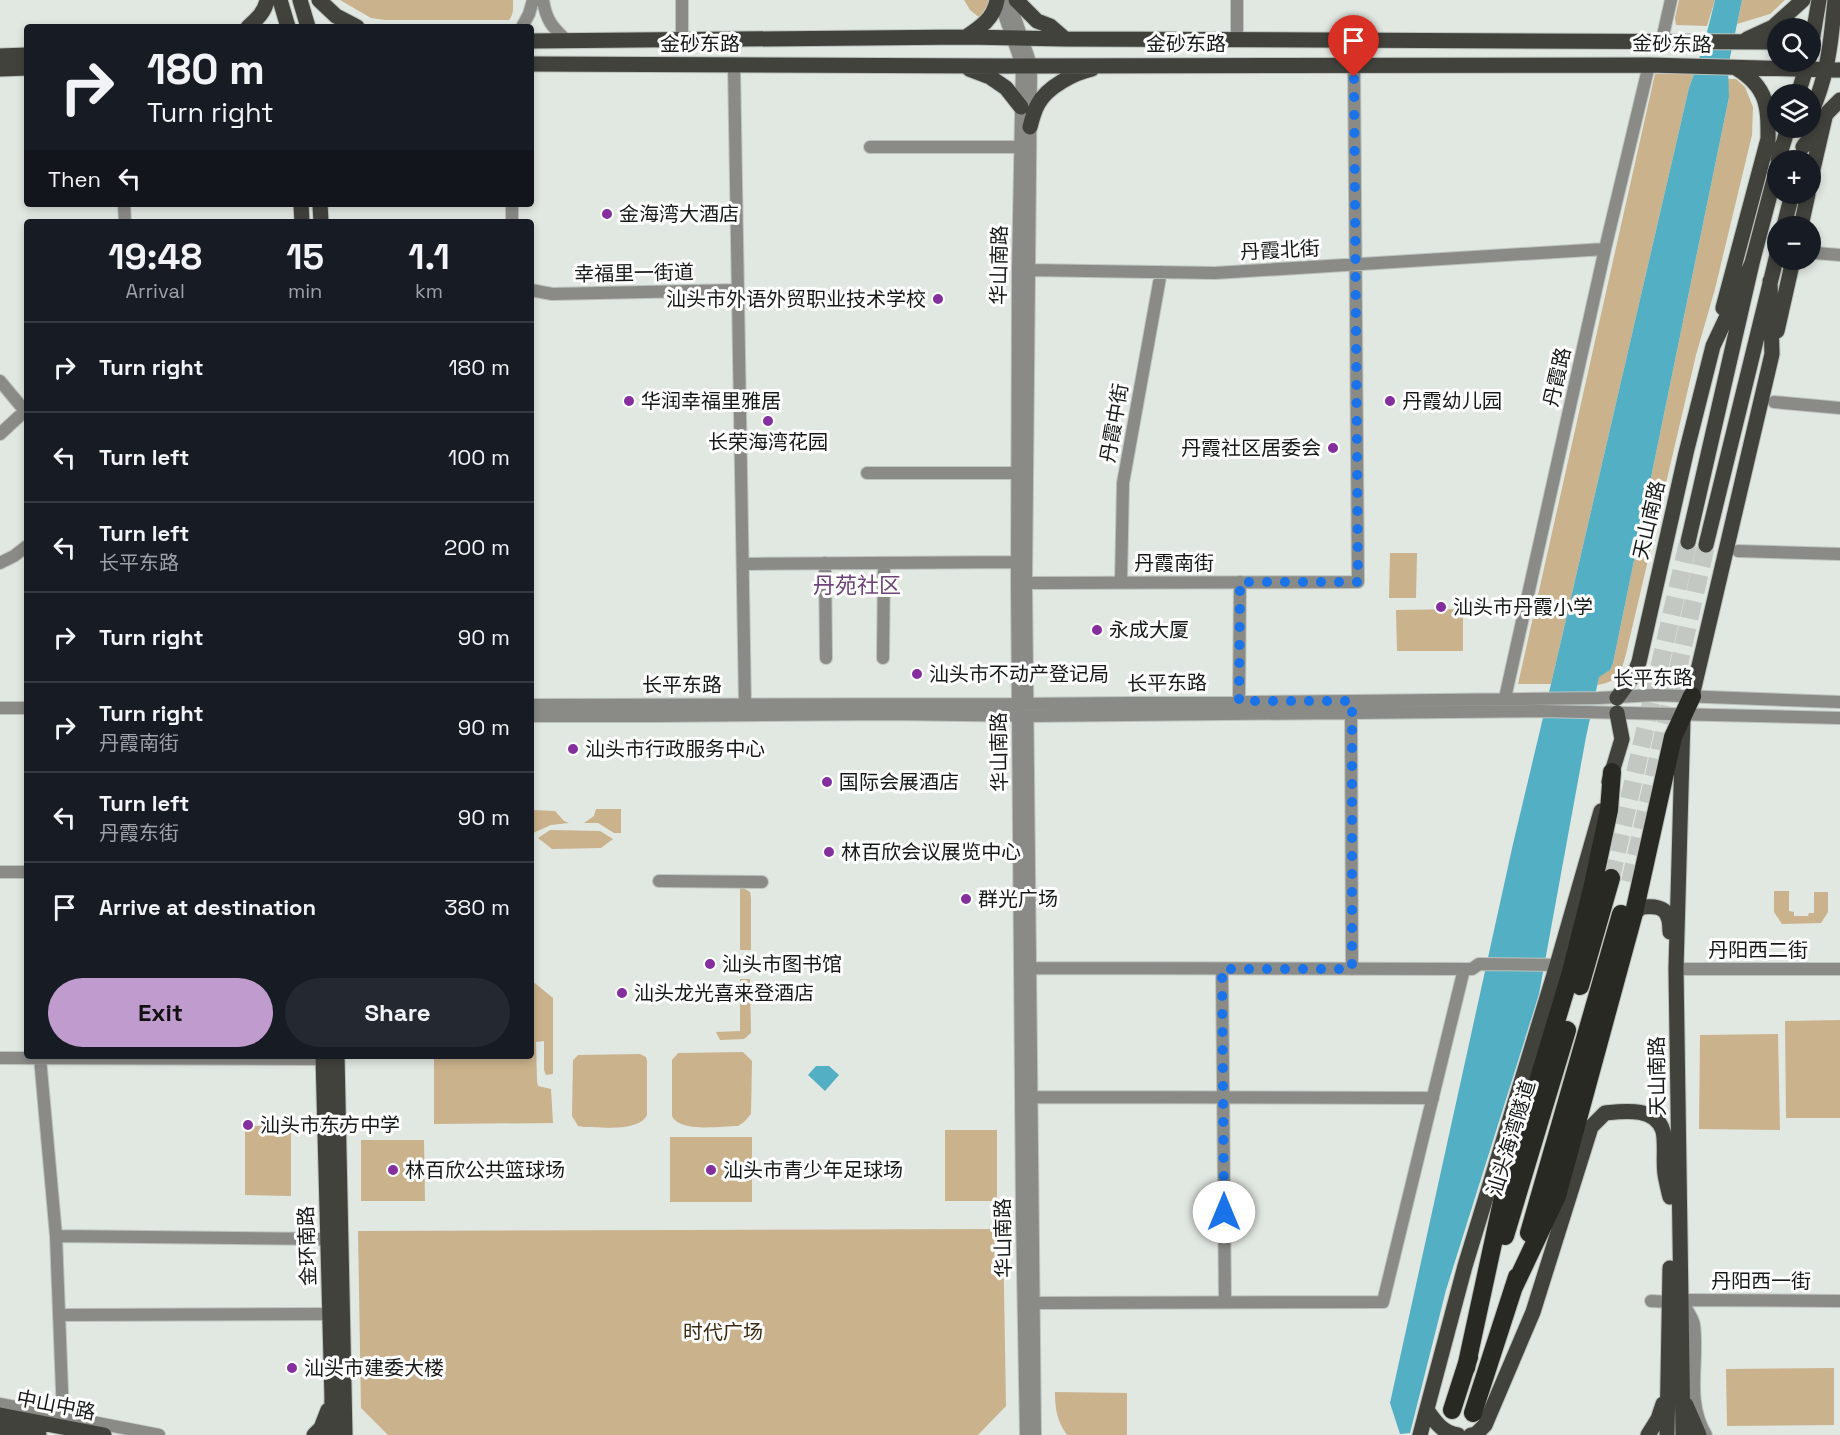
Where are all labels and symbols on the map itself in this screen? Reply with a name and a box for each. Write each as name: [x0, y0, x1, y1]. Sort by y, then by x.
pin: [1328, 15, 1379, 77]
street label: 金砂东路: [1632, 30, 1712, 58]
street label: 金砂东路: [660, 31, 740, 57]
street label: 金砂东路: [1146, 31, 1226, 57]
place label: 金海湾大酒店: [619, 201, 739, 227]
marker: 金海湾大酒店: [600, 207, 614, 221]
street label: 华山南路: [985, 225, 1013, 305]
street label: 丹霞北街: [1239, 235, 1321, 265]
street label: 幸福里一街道: [574, 259, 694, 287]
place label: 汕头市外语外贸职业技术学校: [666, 286, 926, 312]
marker: 汕头市外语外贸职业技术学校: [931, 292, 945, 306]
street label: 丹霞路: [1538, 345, 1576, 409]
street label: 丹霞中街: [1094, 381, 1134, 465]
place label: 华润幸福里雅居: [641, 388, 781, 414]
place label: 丹霞幼儿园: [1402, 388, 1502, 414]
marker: 华润幸福里雅居: [622, 394, 636, 408]
marker: 丹霞幼儿园: [1383, 394, 1397, 408]
marker: 长荣海湾花园: [761, 414, 775, 428]
place label: 长荣海湾花园: [708, 429, 828, 455]
place label: 丹霞社区居委会: [1181, 435, 1321, 461]
marker: 丹霞社区居委会: [1326, 441, 1340, 455]
street label: 天山南路: [1627, 478, 1671, 562]
street label: 丹霞南街: [1134, 550, 1214, 576]
district label: 丹苑社区: [813, 571, 901, 599]
place label: 汕头市丹霞小学: [1453, 594, 1593, 620]
marker: 汕头市丹霞小学: [1434, 600, 1448, 614]
place label: 永成大厦: [1109, 617, 1189, 643]
marker: 永成大厦: [1090, 623, 1104, 637]
place label: 汕头市不动产登记局: [929, 661, 1109, 687]
street label: 长平东路: [1613, 664, 1693, 692]
marker: 汕头市不动产登记局: [910, 667, 924, 681]
street label: 长平东路: [1127, 669, 1207, 697]
street label: 长平东路: [642, 672, 722, 698]
street label: 华山南路: [985, 712, 1013, 792]
place label: 汕头市行政服务中心: [585, 736, 765, 762]
marker: 汕头市行政服务中心: [566, 742, 580, 756]
place label: 国际会展酒店: [839, 769, 959, 795]
marker: 国际会展酒店: [820, 775, 834, 789]
place label: 林百欣会议展览中心: [841, 839, 1021, 865]
marker: 林百欣会议展览中心: [822, 845, 836, 859]
place label: 群光广场: [978, 886, 1058, 912]
marker: 群光广场: [959, 892, 973, 906]
street label: 丹阳西二街: [1708, 937, 1808, 963]
place label: 汕头市图书馆: [722, 951, 842, 977]
marker: 汕头市图书馆: [703, 957, 717, 971]
place label: 汕头龙光喜来登酒店: [634, 980, 814, 1006]
marker: 汕头龙光喜来登酒店: [615, 986, 629, 1000]
street label: 天山南路: [1643, 1036, 1671, 1116]
street label: 汕头海湾隧道: [1481, 1077, 1541, 1199]
place label: 汕头市东方中学: [260, 1112, 400, 1138]
marker: 汕头市东方中学: [241, 1118, 255, 1132]
place label: 林百欣公共篮球场: [405, 1157, 565, 1183]
place label: 汕头市青少年足球场: [723, 1157, 903, 1183]
marker: 林百欣公共篮球场: [386, 1163, 400, 1177]
marker: 汕头市青少年足球场: [704, 1163, 718, 1177]
position arrow: [1192, 1180, 1256, 1244]
street label: 华山南路: [989, 1198, 1017, 1278]
street label: 金环南路: [293, 1206, 321, 1286]
street label: 丹阳西一街: [1711, 1268, 1811, 1294]
park label: 时代广场: [683, 1319, 763, 1345]
place label: 汕头市建委大楼: [304, 1355, 444, 1381]
marker: 汕头市建委大楼: [285, 1361, 299, 1375]
street label: 中山中路: [14, 1385, 98, 1425]

